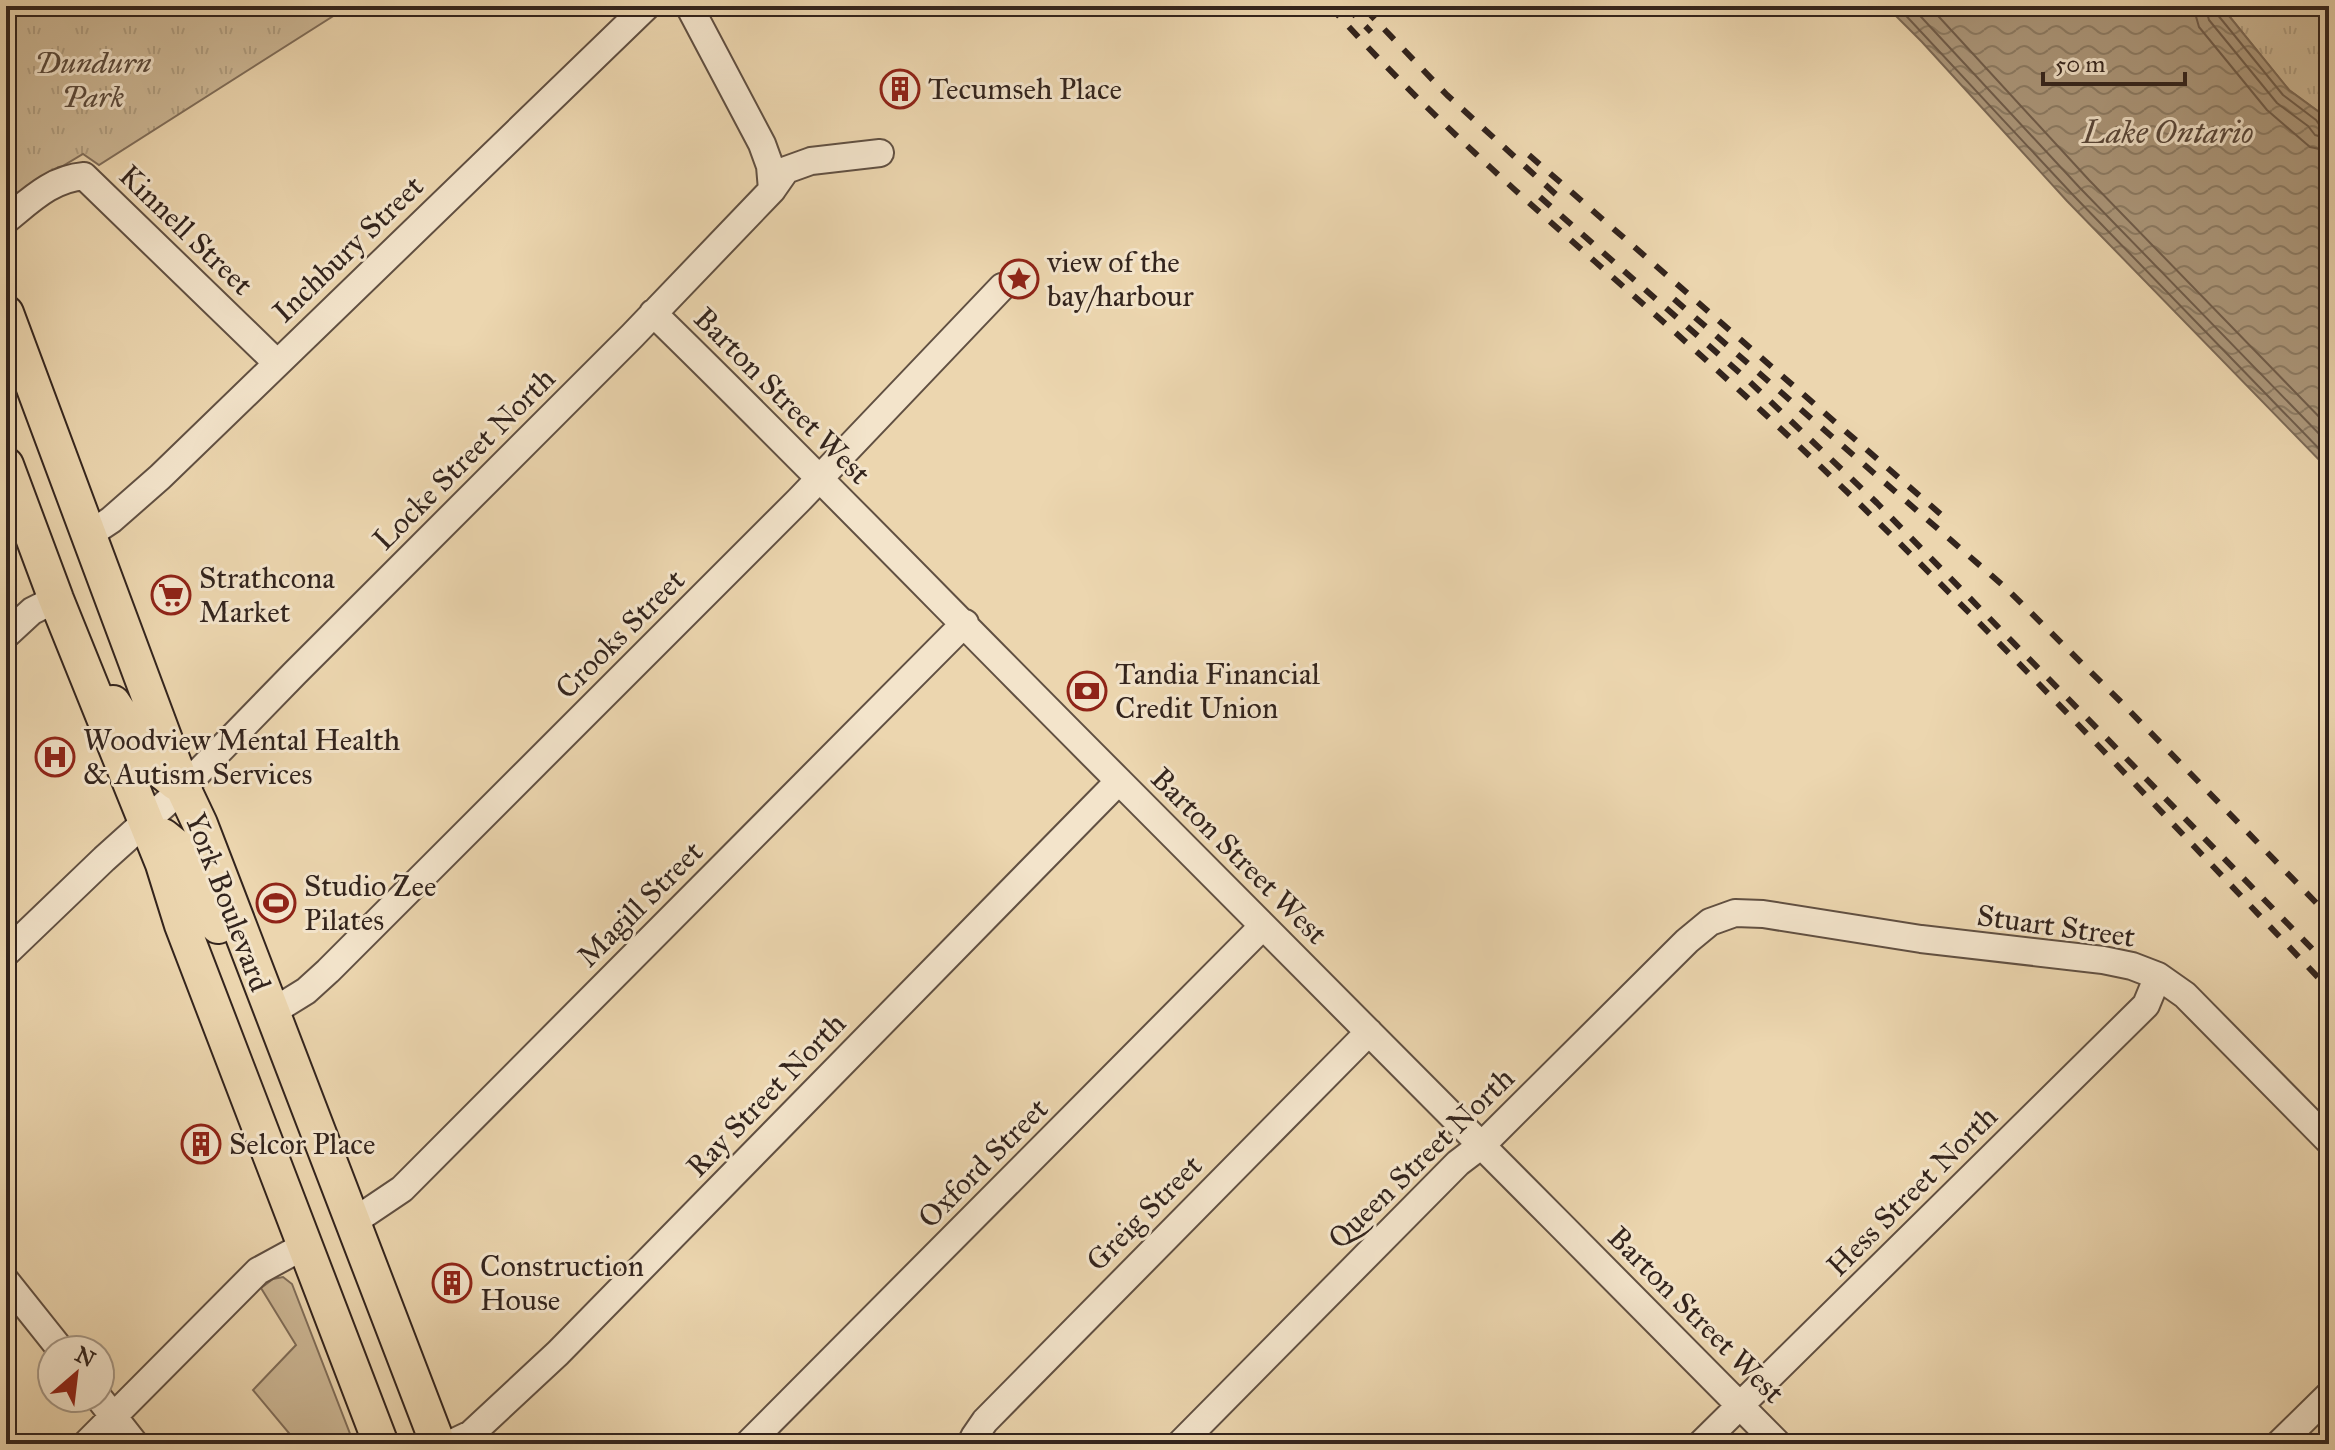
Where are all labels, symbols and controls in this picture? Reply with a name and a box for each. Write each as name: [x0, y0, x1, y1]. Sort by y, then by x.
scale bar: [2043, 36, 2185, 86]
park label: Dundurn Park: [35, 45, 152, 115]
text: 50 m: [2055, 49, 2105, 79]
building icon: Tecumseh Place: [879, 68, 921, 110]
place label: Tecumseh Place: [928, 71, 1122, 107]
water label: Lake Ontario: [2081, 113, 2253, 152]
street label: Kinnell Street: [112, 157, 261, 303]
street label: Inchbury Street: [265, 168, 431, 330]
place label: view of the bay/harbour: [1046, 244, 1194, 314]
place icon: view of the bay/harbour: [998, 258, 1040, 300]
street label: Barton Street West: [686, 300, 878, 492]
street label: Locke Street North: [366, 360, 563, 557]
place label: Strathcona Market: [199, 560, 335, 630]
street label: Crooks Street: [548, 562, 692, 706]
supermarket icon: Strathcona Market: [150, 574, 192, 616]
place label: Tandia Financial Credit Union: [1115, 656, 1321, 726]
bank icon: Tandia Financial Credit Union: [1066, 670, 1108, 712]
place label: Woodview Mental Health & Autism Services: [83, 722, 401, 792]
hospital icon: Woodview Mental Health & Autism Services: [34, 736, 76, 778]
street label: Barton Street West: [1143, 760, 1335, 952]
street label: York Boulevard: [177, 808, 279, 996]
street label: Magill Street: [570, 833, 711, 974]
place label: Studio Zee Pilates: [304, 868, 437, 938]
sports icon: Studio Zee Pilates: [255, 882, 297, 924]
street label: Stuart Street: [1975, 897, 2138, 955]
street label: Ray Street North: [679, 1005, 853, 1184]
street label: Queen Street North: [1321, 1060, 1522, 1256]
street label: Oxford Street: [911, 1090, 1056, 1235]
street label: Hess Street North: [1819, 1098, 2005, 1284]
building icon: Selcor Place: [180, 1123, 222, 1165]
place label: Selcor Place: [229, 1126, 376, 1162]
street label: Greig Street: [1079, 1147, 1210, 1278]
street label: Barton Street West: [1600, 1219, 1792, 1411]
place label: Construction House: [480, 1248, 644, 1318]
building icon: Construction House: [431, 1262, 473, 1304]
north arrow: [36, 1334, 116, 1414]
text: N: [71, 1340, 100, 1373]

